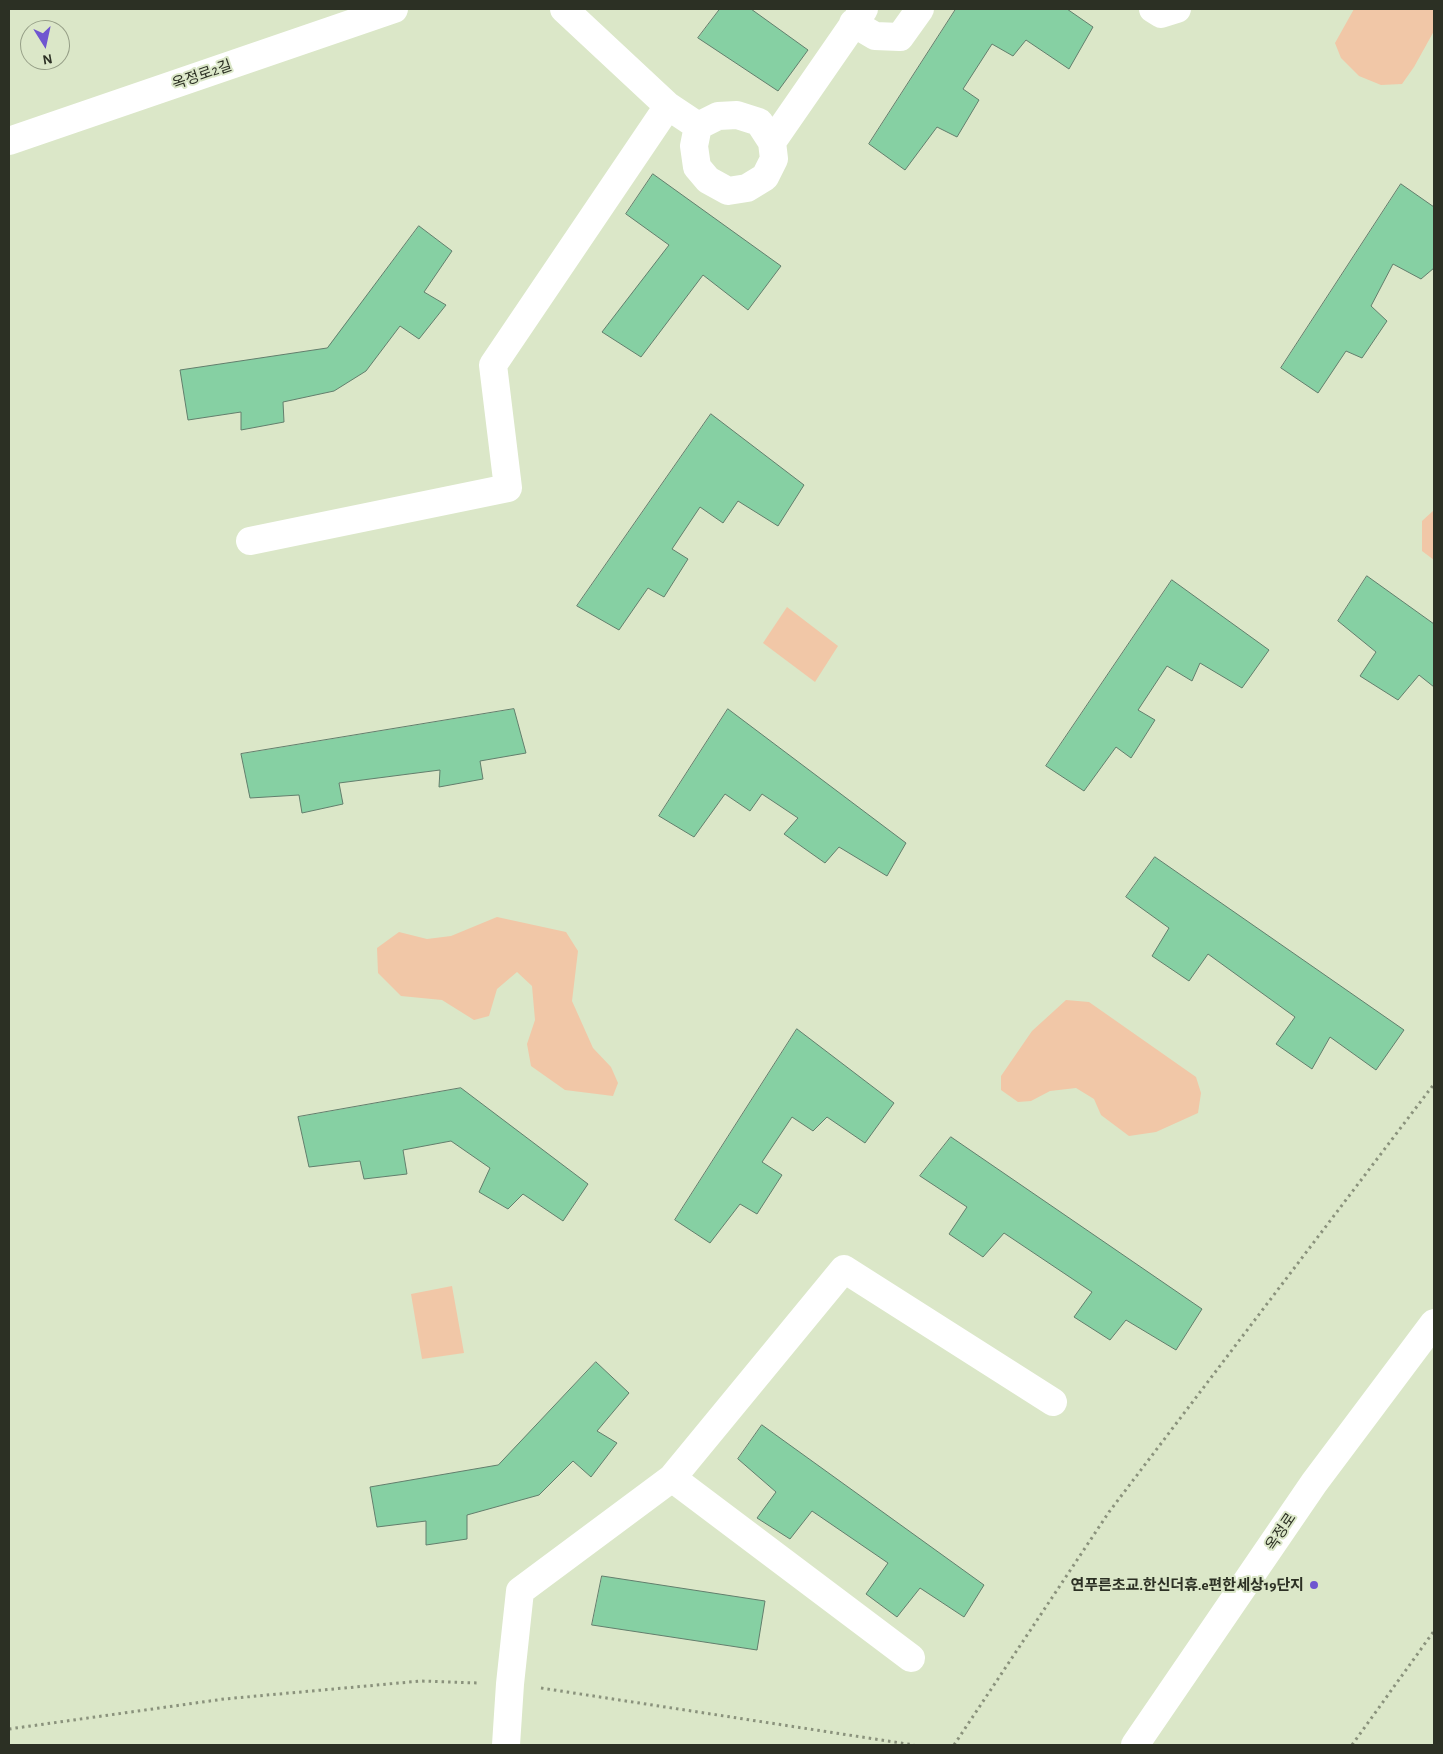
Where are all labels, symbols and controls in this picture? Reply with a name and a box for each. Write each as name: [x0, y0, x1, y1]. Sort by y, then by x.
north arrow: [20, 20, 70, 70]
text: N: [41, 51, 53, 67]
street label: 옥정로2길: [170, 56, 234, 94]
street label: 옥정로: [1262, 1510, 1300, 1554]
place label: 연푸른초교.한신더휴.e편한세상19단지: [1070, 1576, 1304, 1594]
marker: 연푸른초교.한신더휴.e편한세상19단지: [1308, 1579, 1320, 1591]

